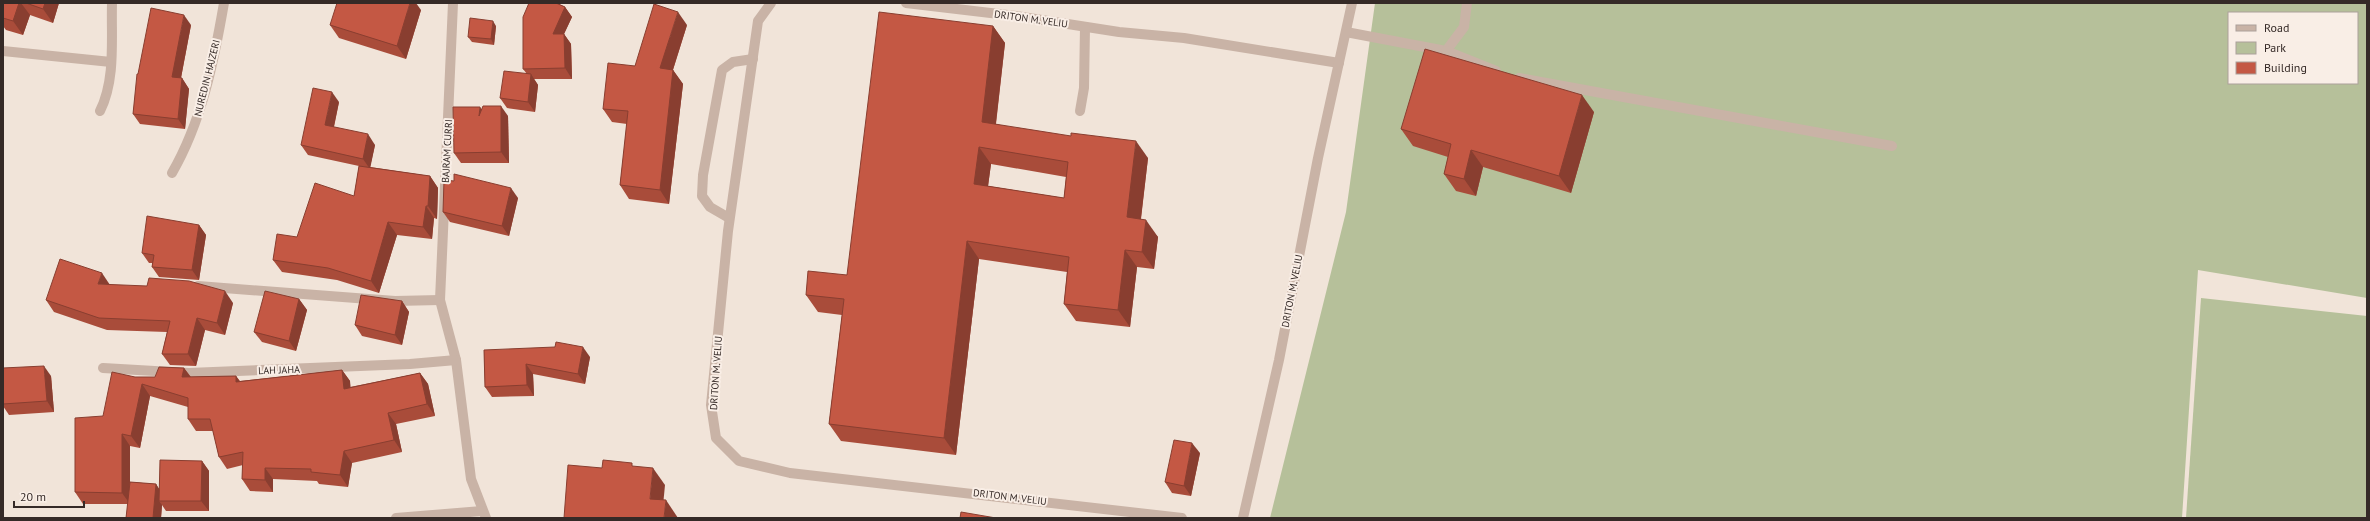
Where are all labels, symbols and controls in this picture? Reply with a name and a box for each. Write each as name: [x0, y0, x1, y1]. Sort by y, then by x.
street label: DRITON M. VELIU: [993, 7, 1069, 31]
legend: [2228, 12, 2358, 84]
text: Road: [2264, 20, 2289, 35]
street label: NUREDIN HAJZERI: [191, 38, 223, 118]
text: Park: [2264, 40, 2286, 55]
text: Building: [2264, 60, 2307, 75]
street label: BAJRAM CURRI: [439, 119, 455, 183]
street label: DRITON M. VELIU: [1279, 253, 1305, 329]
street label: DRITON M. VELIU: [707, 336, 725, 410]
street label: LAH JAHA: [258, 363, 300, 377]
scale bar: [14, 483, 84, 509]
street label: DRITON M. VELIU: [972, 486, 1048, 508]
text: 20 m: [20, 489, 46, 504]

